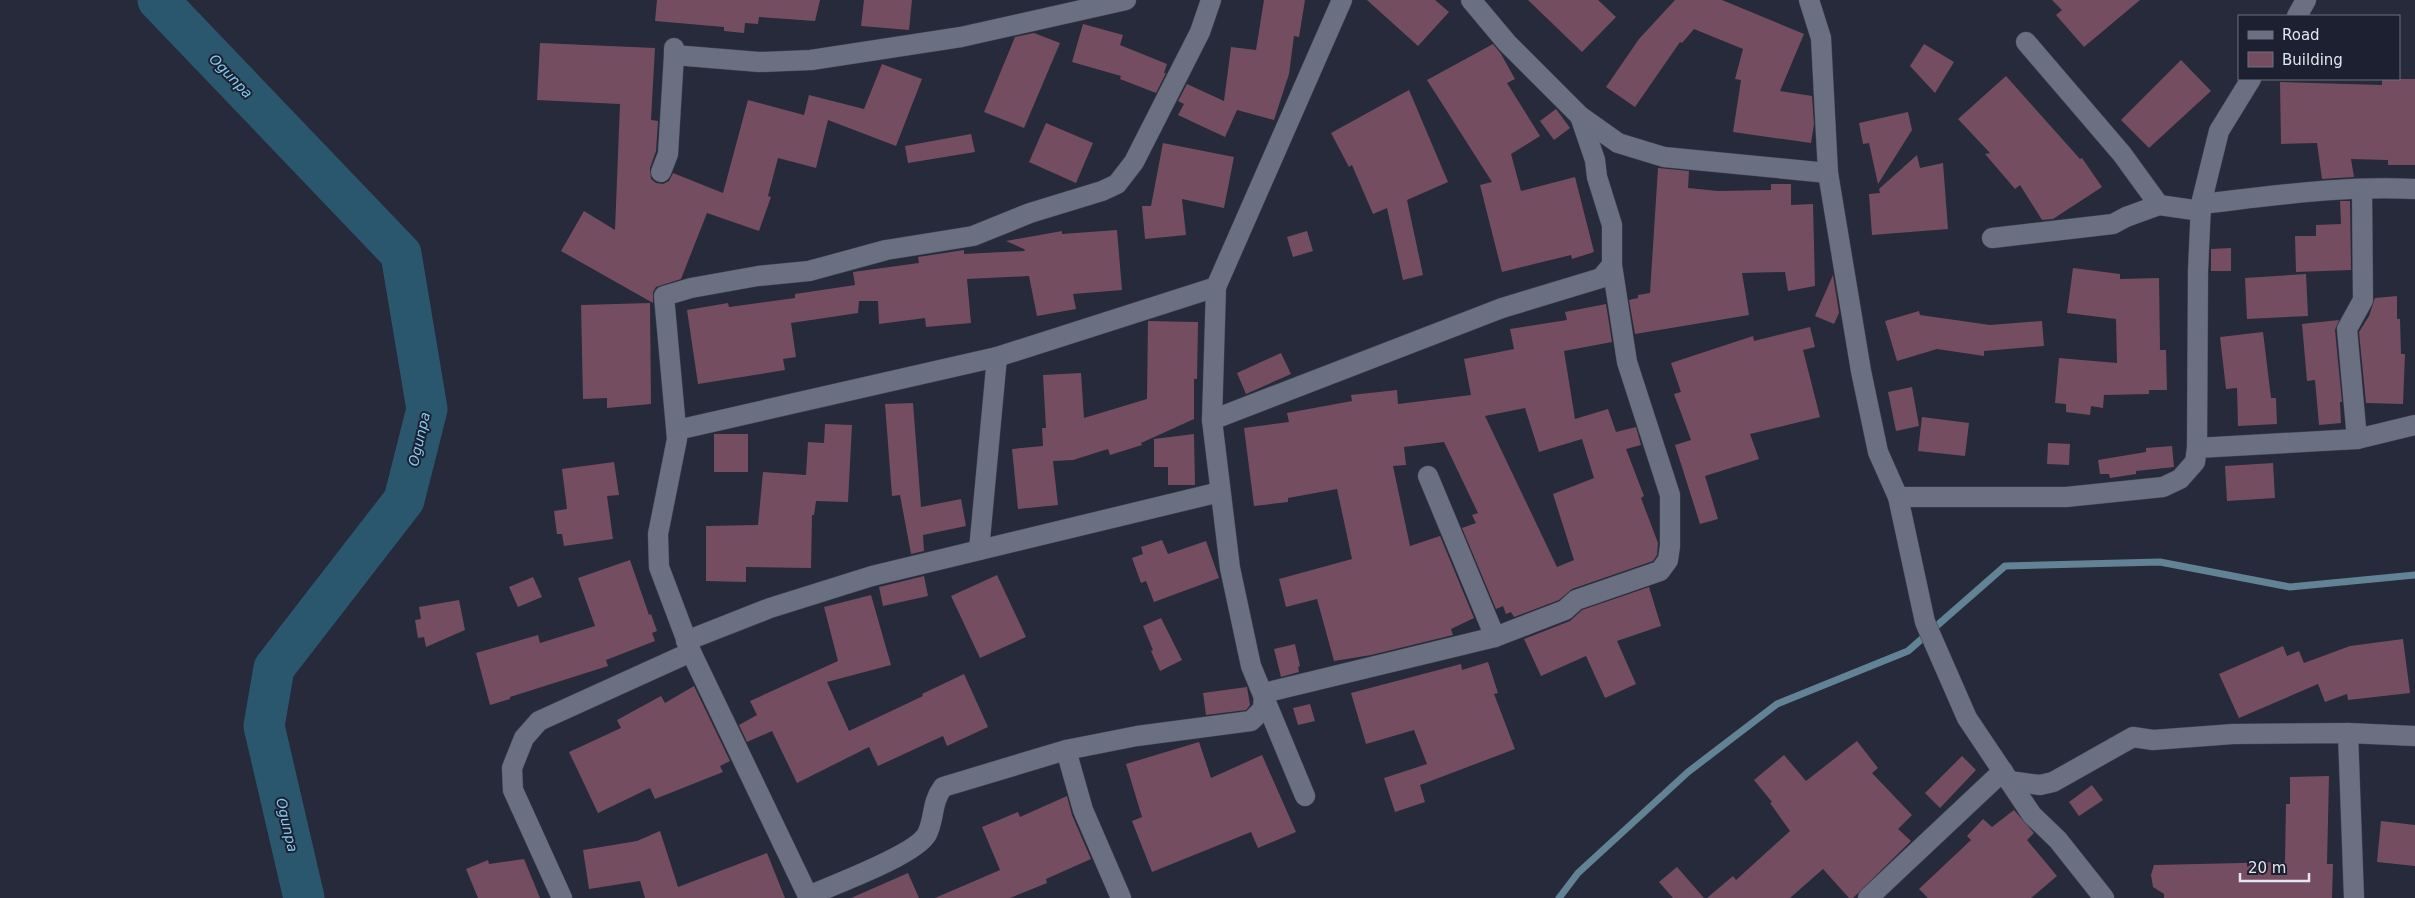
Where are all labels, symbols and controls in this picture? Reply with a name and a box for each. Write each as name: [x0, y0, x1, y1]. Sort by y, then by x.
legend: [2238, 15, 2400, 80]
text: Road: [2282, 26, 2320, 44]
water label: Ogunpa: [206, 51, 256, 101]
text: Building: [2282, 51, 2343, 69]
water label: Ogunpa: [405, 410, 433, 468]
water label: Ogunpa: [273, 796, 301, 854]
scale bar: [2240, 850, 2309, 882]
text: 20 m: [2248, 859, 2286, 877]

